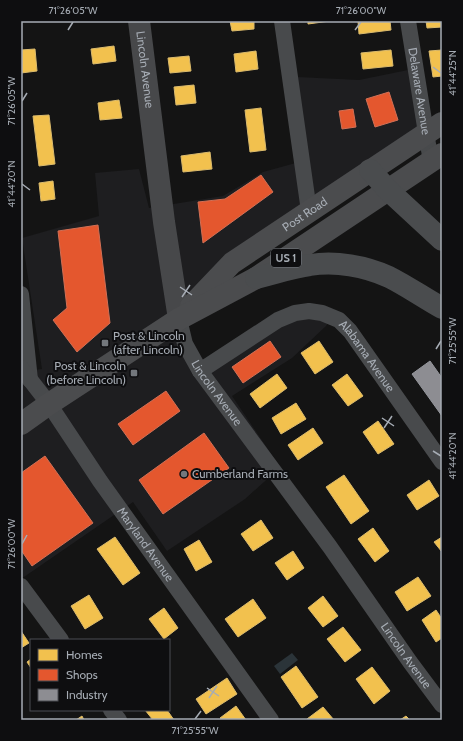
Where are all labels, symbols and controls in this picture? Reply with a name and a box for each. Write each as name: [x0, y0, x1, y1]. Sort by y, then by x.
text: 71°26'05"W: [49, 4, 98, 17]
text: 71°26'00"W: [336, 4, 387, 17]
street label: Lincoln Avenue: [133, 30, 158, 109]
street label: Delaware Avenue: [405, 46, 434, 136]
text: 41°44'25"N: [446, 50, 459, 96]
text: 71°26'05"W: [5, 76, 18, 125]
text: 41°44'20"N: [5, 160, 18, 208]
street label: Post Road: [279, 194, 330, 234]
road number: US 1: [271, 249, 301, 267]
street label: Alabama Avenue: [336, 316, 398, 395]
text: 71°25'55"W: [446, 317, 459, 365]
place label: Post & Lincoln (after Lincoln): [113, 328, 185, 357]
marker: Post & Lincoln (after Lincoln): [100, 338, 110, 348]
street label: Lincoln Avenue: [188, 357, 246, 428]
place label: Post & Lincoln (before Lincoln): [46, 358, 126, 387]
marker: Post & Lincoln (before Lincoln): [129, 368, 139, 378]
text: 41°44'20"N: [446, 432, 459, 480]
place label: Cumberland Farms: [192, 466, 288, 481]
marker: Cumberland Farms: [179, 469, 189, 479]
street label: Maryland Avenue: [114, 504, 178, 584]
text: 71°26'00"W: [5, 518, 18, 569]
street label: Lincoln Avenue: [378, 619, 435, 691]
legend: [30, 639, 170, 711]
text: Homes: [66, 647, 103, 662]
text: Shops: [66, 667, 98, 682]
text: Industry: [66, 687, 107, 702]
text: 71°25'55"W: [171, 724, 219, 737]

